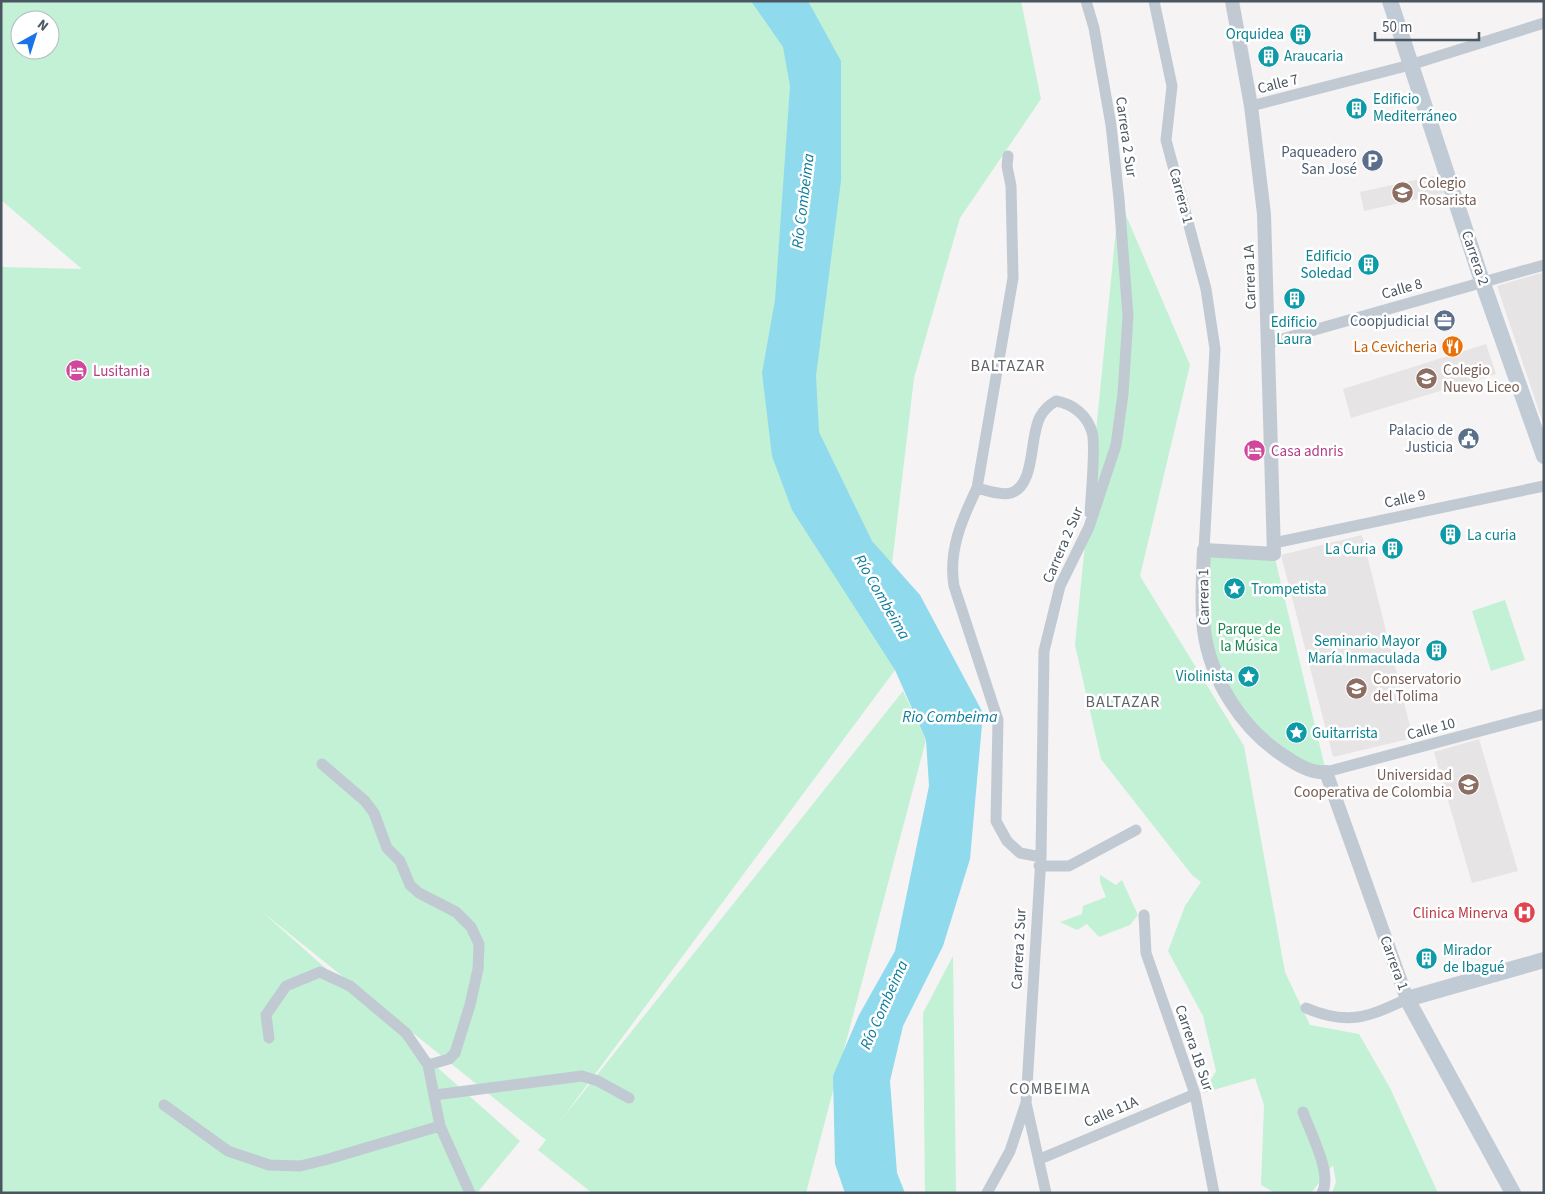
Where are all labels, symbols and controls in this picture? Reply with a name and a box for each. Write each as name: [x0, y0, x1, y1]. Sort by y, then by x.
north arrow: [10, 10, 60, 60]
scale bar: [1375, 10, 1479, 42]
text: N: [33, 15, 52, 36]
text: 50 m: [1382, 17, 1412, 38]
building icon: Orquidea: [1288, 22, 1312, 46]
place label: Orquidea: [1226, 24, 1284, 45]
building icon: Araucaria: [1256, 44, 1280, 68]
place label: Araucaria: [1284, 46, 1343, 67]
street label: Calle 7: [1255, 69, 1301, 99]
place label: Edificio Mediterráneo: [1373, 89, 1457, 127]
street label: Carrera 2 Sur: [1110, 95, 1142, 179]
building icon: Edificio Mediterráneo: [1345, 96, 1369, 120]
place label: Paqueadero San José: [1281, 142, 1357, 180]
parking icon: Paqueadero San José: [1361, 149, 1385, 173]
water label: Río Combeima: [786, 152, 820, 250]
street label: Carrera 1: [1164, 166, 1198, 226]
place label: Colegio Rosarista: [1419, 173, 1477, 211]
school or university icon: Colegio Rosarista: [1391, 180, 1415, 204]
street label: Carrera 2: [1456, 228, 1494, 288]
street label: Carrera 1A: [1238, 243, 1262, 310]
place label: Edificio Soledad: [1300, 246, 1352, 284]
building icon: Edificio Soledad: [1356, 253, 1380, 277]
street label: Calle 8: [1379, 273, 1425, 305]
building icon: Edificio Laura: [1282, 287, 1306, 311]
office icon: Coopjudicial: [1433, 309, 1457, 333]
place label: Coopjudicial: [1350, 311, 1429, 332]
place label: Edificio Laura: [1271, 312, 1317, 350]
restaurant icon: La Cevicheria: [1441, 335, 1465, 359]
place label: La Cevicheria: [1353, 337, 1437, 358]
district label: BALTAZAR: [971, 355, 1045, 377]
hotel icon: Lusitania: [65, 359, 89, 383]
place label: Colegio Nuevo Liceo: [1443, 360, 1520, 398]
place label: Lusitania: [93, 361, 150, 382]
school or university icon: Colegio Nuevo Liceo: [1415, 367, 1439, 391]
place label: Palacio de Justicia: [1389, 420, 1453, 458]
public building icon: Palacio de Justicia: [1457, 427, 1481, 451]
hotel icon: Casa adnris: [1243, 439, 1267, 463]
place label: Casa adnris: [1271, 441, 1343, 462]
street label: Calle 9: [1382, 484, 1428, 514]
street label: Carrera 2 Sur: [1037, 503, 1089, 586]
building icon: La curia: [1439, 523, 1463, 547]
place label: La curia: [1467, 525, 1516, 546]
building icon: La Curia: [1380, 537, 1404, 561]
place label: La Curia: [1325, 539, 1376, 560]
water label: Río Combeima: [849, 550, 916, 644]
street label: Carrera 1: [1193, 568, 1215, 626]
place icon: Trompetista: [1223, 577, 1247, 601]
place label: Trompetista: [1251, 579, 1327, 600]
park label: Parque de la Música: [1217, 619, 1281, 657]
place label: Seminario Mayor María Inmaculada: [1308, 631, 1421, 669]
building icon: Seminario Mayor María Inmaculada: [1424, 638, 1448, 662]
place icon: Violinista: [1237, 664, 1261, 688]
place label: Violinista: [1176, 666, 1233, 687]
place label: Conservatorio del Tolima: [1373, 669, 1461, 707]
school or university icon: Conservatorio del Tolima: [1345, 676, 1369, 700]
district label: BALTAZAR: [1086, 691, 1160, 713]
water label: Rio Combeima: [902, 706, 998, 728]
street label: Calle 10: [1405, 712, 1457, 746]
place icon: Guitarrista: [1284, 721, 1308, 745]
place label: Guitarrista: [1312, 723, 1378, 744]
place label: Universidad Cooperativa de Colombia: [1294, 765, 1452, 803]
school or university icon: Universidad Cooperativa de Colombia: [1456, 772, 1480, 796]
hospital icon: Clinica Minerva: [1512, 901, 1536, 925]
place label: Clinica Minerva: [1413, 903, 1508, 924]
street label: Carrera 2 Sur: [1006, 907, 1032, 990]
street label: Carrera 1: [1374, 933, 1414, 993]
place label: Mirador de Ibagué: [1443, 940, 1505, 978]
building icon: Mirador de Ibagué: [1415, 947, 1439, 971]
water label: Río Combeima: [855, 957, 914, 1053]
street label: Carrera 1B Sur: [1169, 1002, 1219, 1095]
district label: COMBEIMA: [1009, 1078, 1091, 1100]
street label: Calle 11A: [1081, 1091, 1142, 1133]

